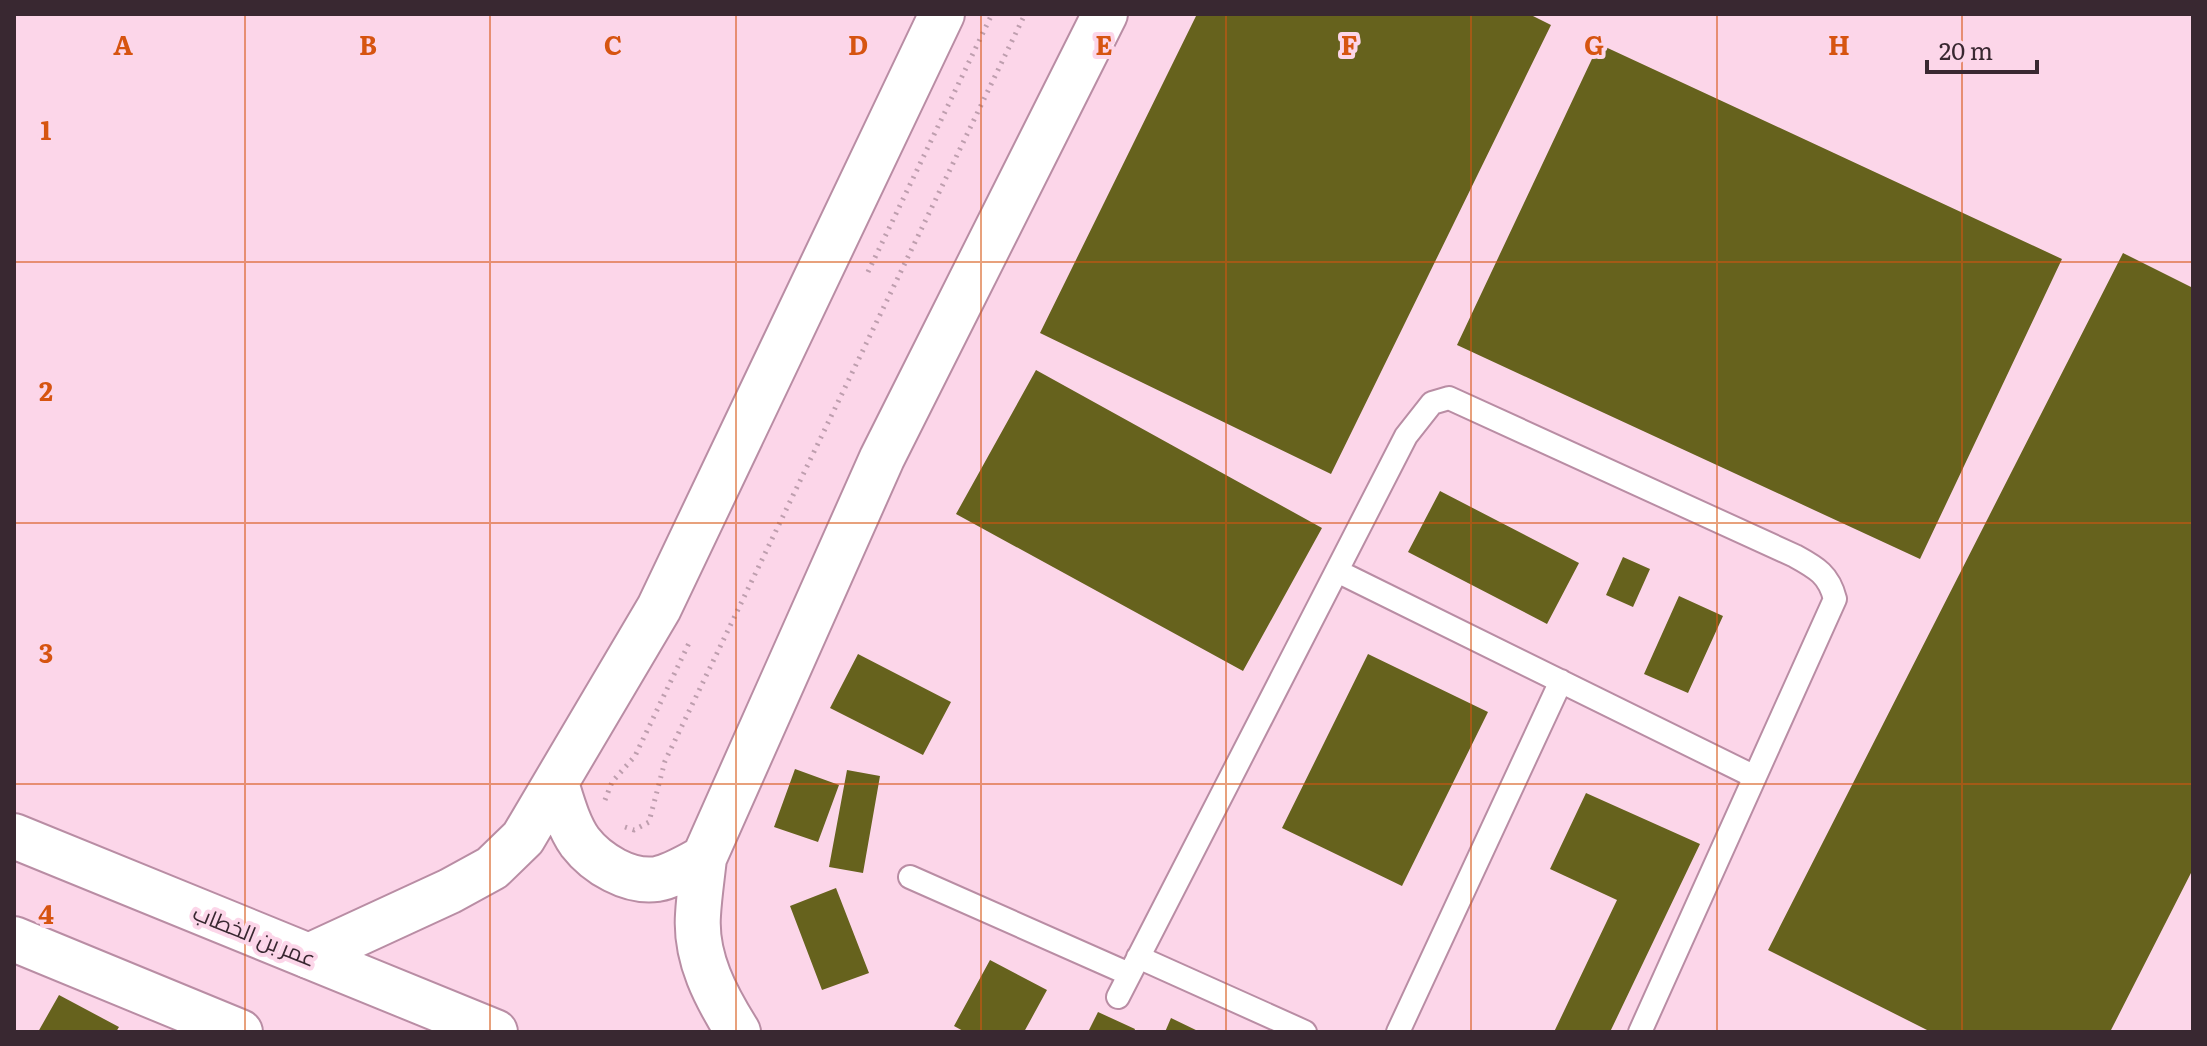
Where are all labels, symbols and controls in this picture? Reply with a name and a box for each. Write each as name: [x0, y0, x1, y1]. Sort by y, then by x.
text: A: [113, 24, 133, 63]
text: B: [359, 24, 377, 63]
text: C: [604, 24, 622, 63]
text: D: [848, 24, 868, 63]
text: E: [1095, 24, 1113, 63]
text: F: [1341, 24, 1357, 63]
text: G: [1584, 24, 1604, 63]
text: H: [1828, 24, 1850, 63]
scale bar: [1927, 24, 2037, 74]
text: 20 m: [1939, 32, 1993, 67]
text: 1: [41, 109, 52, 148]
text: 2: [39, 370, 53, 409]
text: 3: [39, 632, 53, 671]
text: 4: [38, 893, 54, 932]
street label: عمر بن الخطاب: [189, 894, 321, 974]

